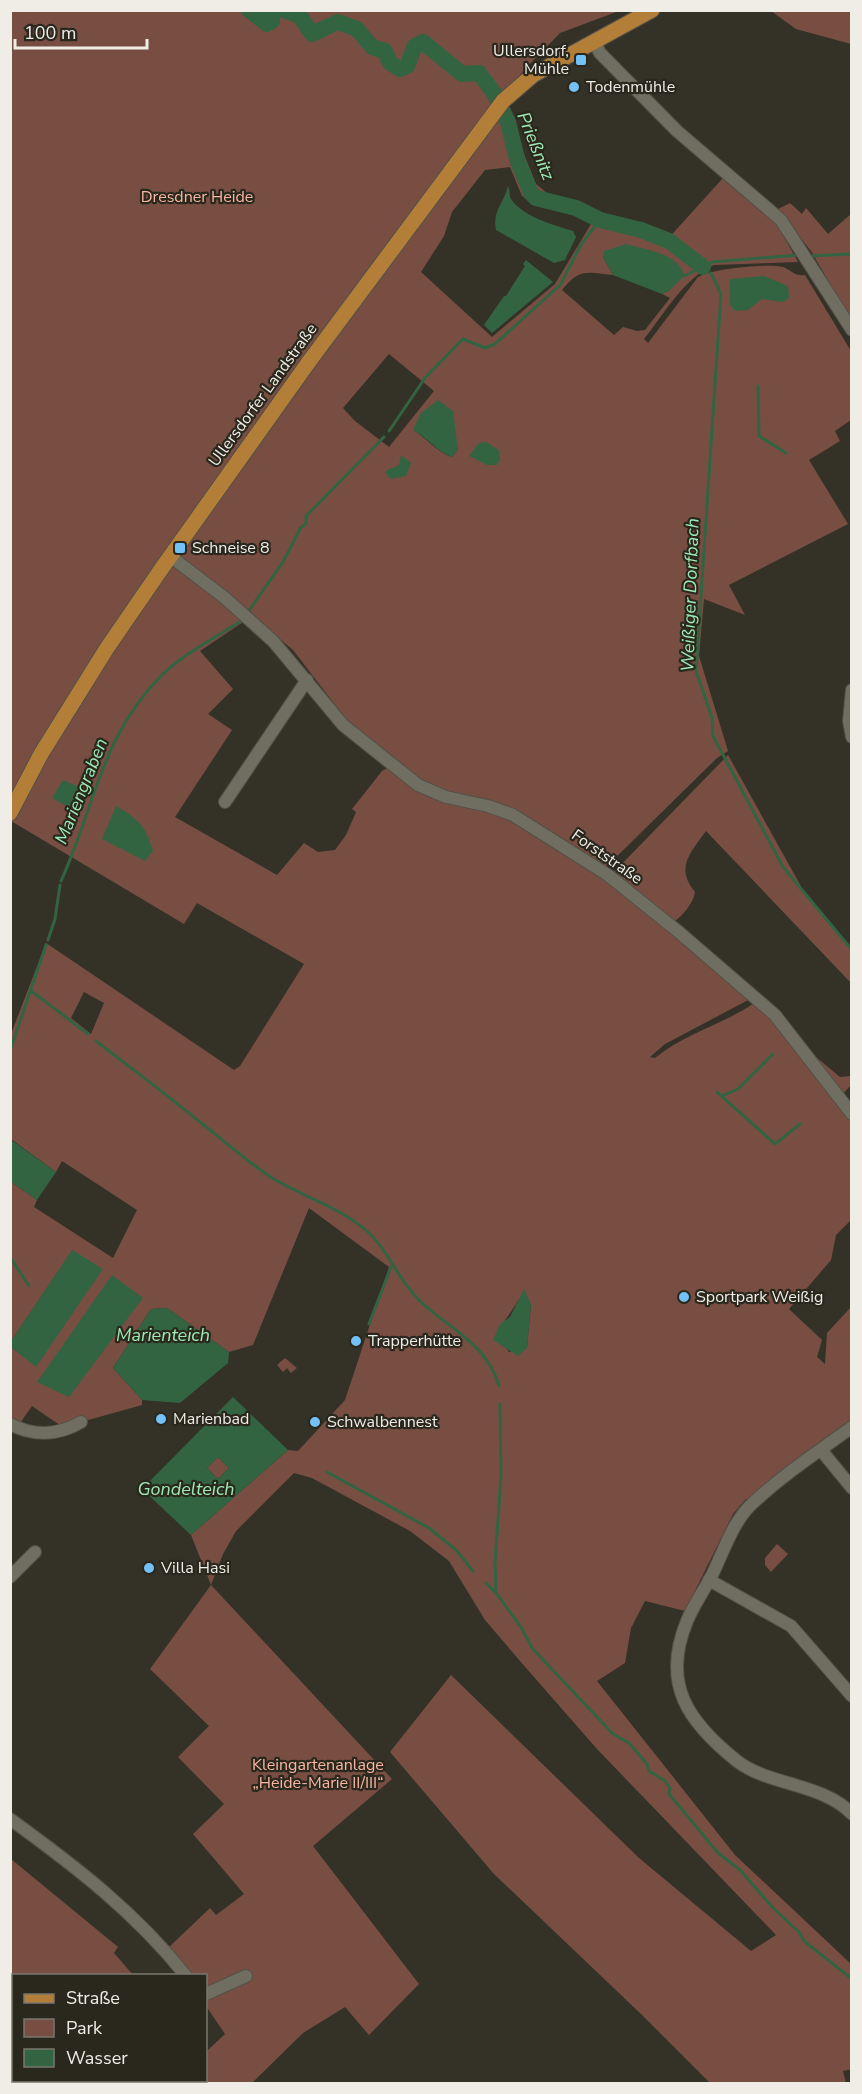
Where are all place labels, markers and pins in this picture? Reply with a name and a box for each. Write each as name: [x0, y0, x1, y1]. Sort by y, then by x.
place label: Ullersdorf, Mühle: [493, 40, 569, 80]
marker: Ullersdorf, Mühle: [574, 53, 588, 67]
place label: Todenmühle: [586, 76, 675, 98]
marker: Todenmühle: [567, 80, 581, 94]
place label: Schneise 8: [192, 537, 270, 559]
marker: Schneise 8: [173, 541, 187, 555]
place label: Sportpark Weißig: [696, 1286, 823, 1308]
marker: Sportpark Weißig: [677, 1290, 691, 1304]
place label: Trapperhütte: [368, 1330, 461, 1352]
marker: Trapperhütte: [349, 1334, 363, 1348]
place label: Marienbad: [173, 1408, 249, 1430]
place label: Schwalbennest: [327, 1411, 438, 1433]
marker: Marienbad: [154, 1412, 168, 1426]
marker: Schwalbennest: [308, 1415, 322, 1429]
place label: Villa Hasi: [160, 1557, 230, 1579]
marker: Villa Hasi: [142, 1561, 156, 1575]

